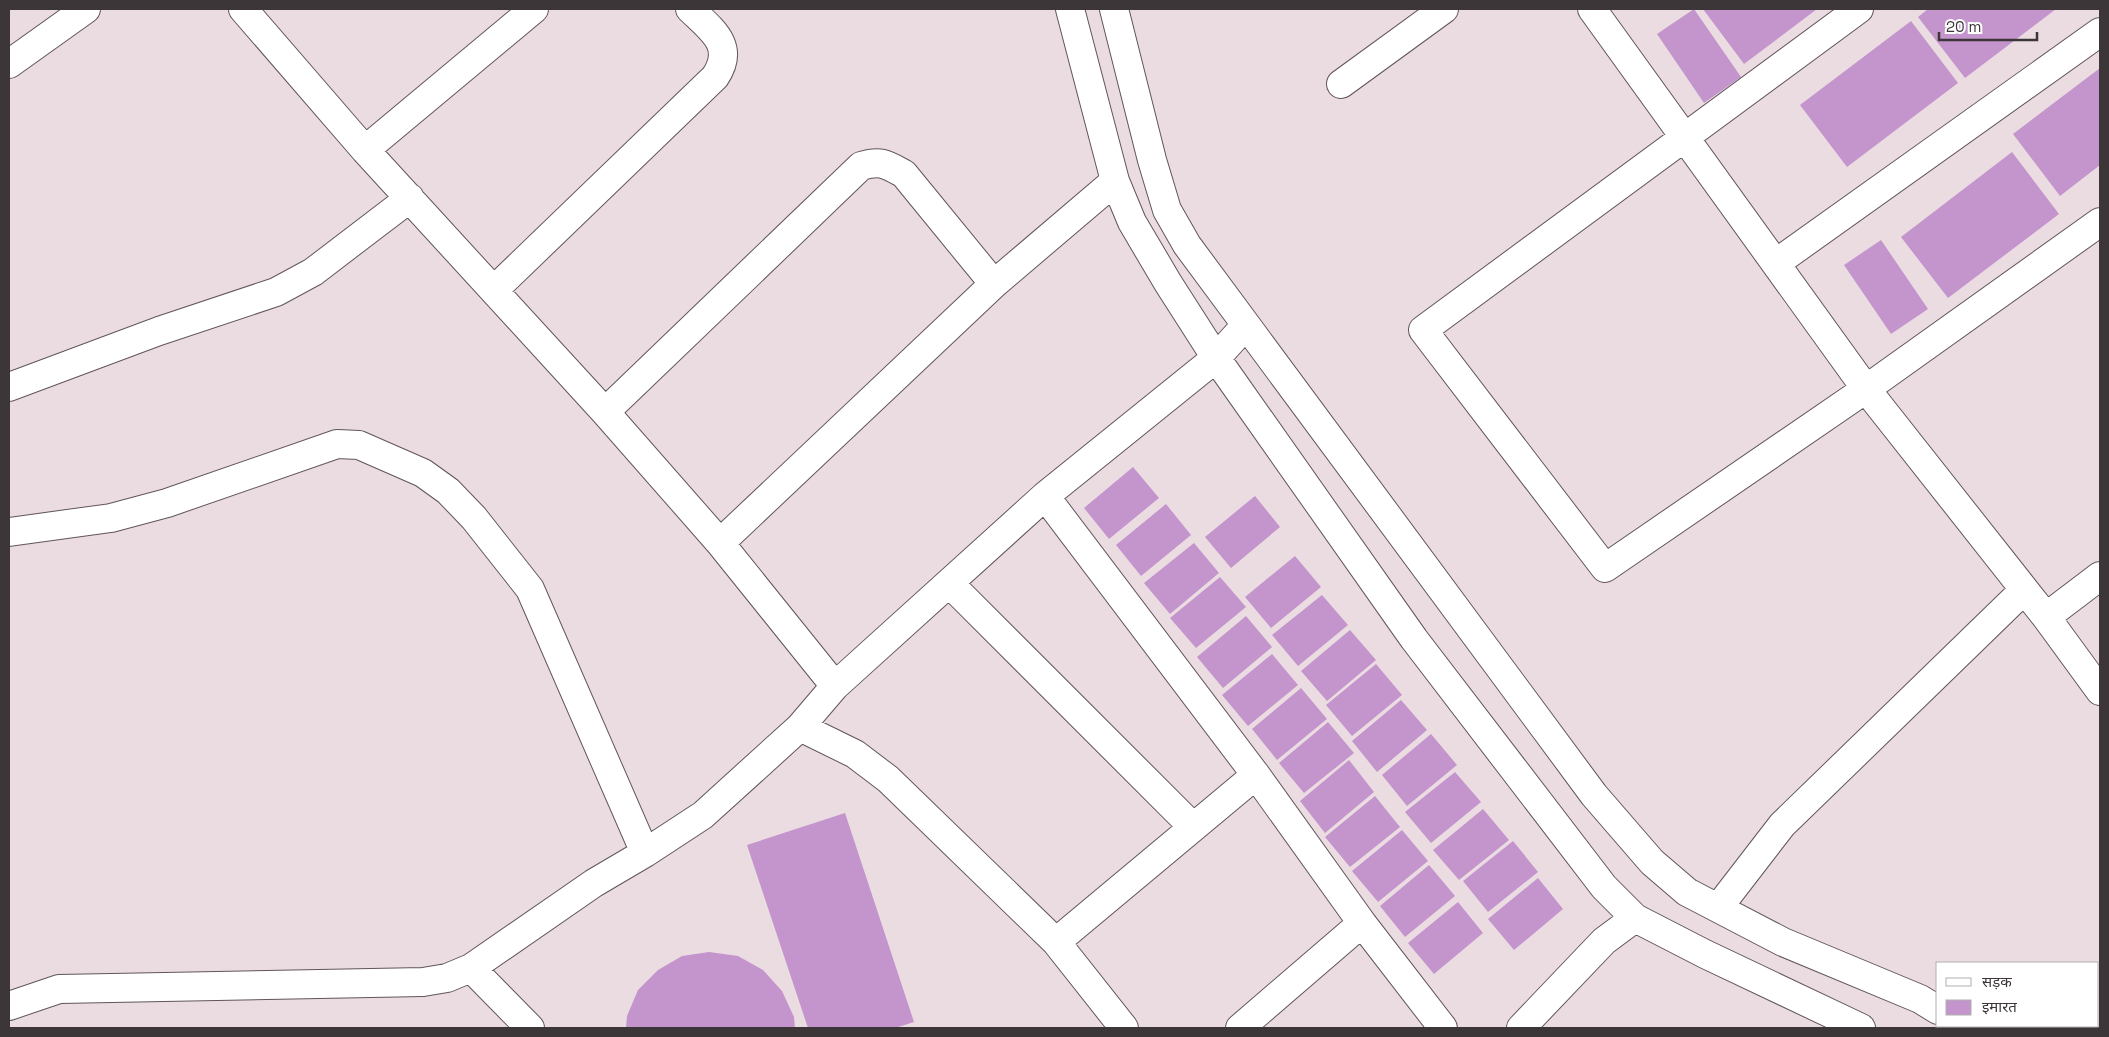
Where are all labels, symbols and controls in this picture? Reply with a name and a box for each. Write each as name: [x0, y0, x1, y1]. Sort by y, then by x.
scale bar: [1939, 10, 2036, 42]
text: 20 m: [1946, 17, 1981, 36]
legend: [1936, 962, 2099, 1027]
text: सड़क: [1982, 972, 2012, 991]
text: इमारत: [1982, 997, 2017, 1016]

